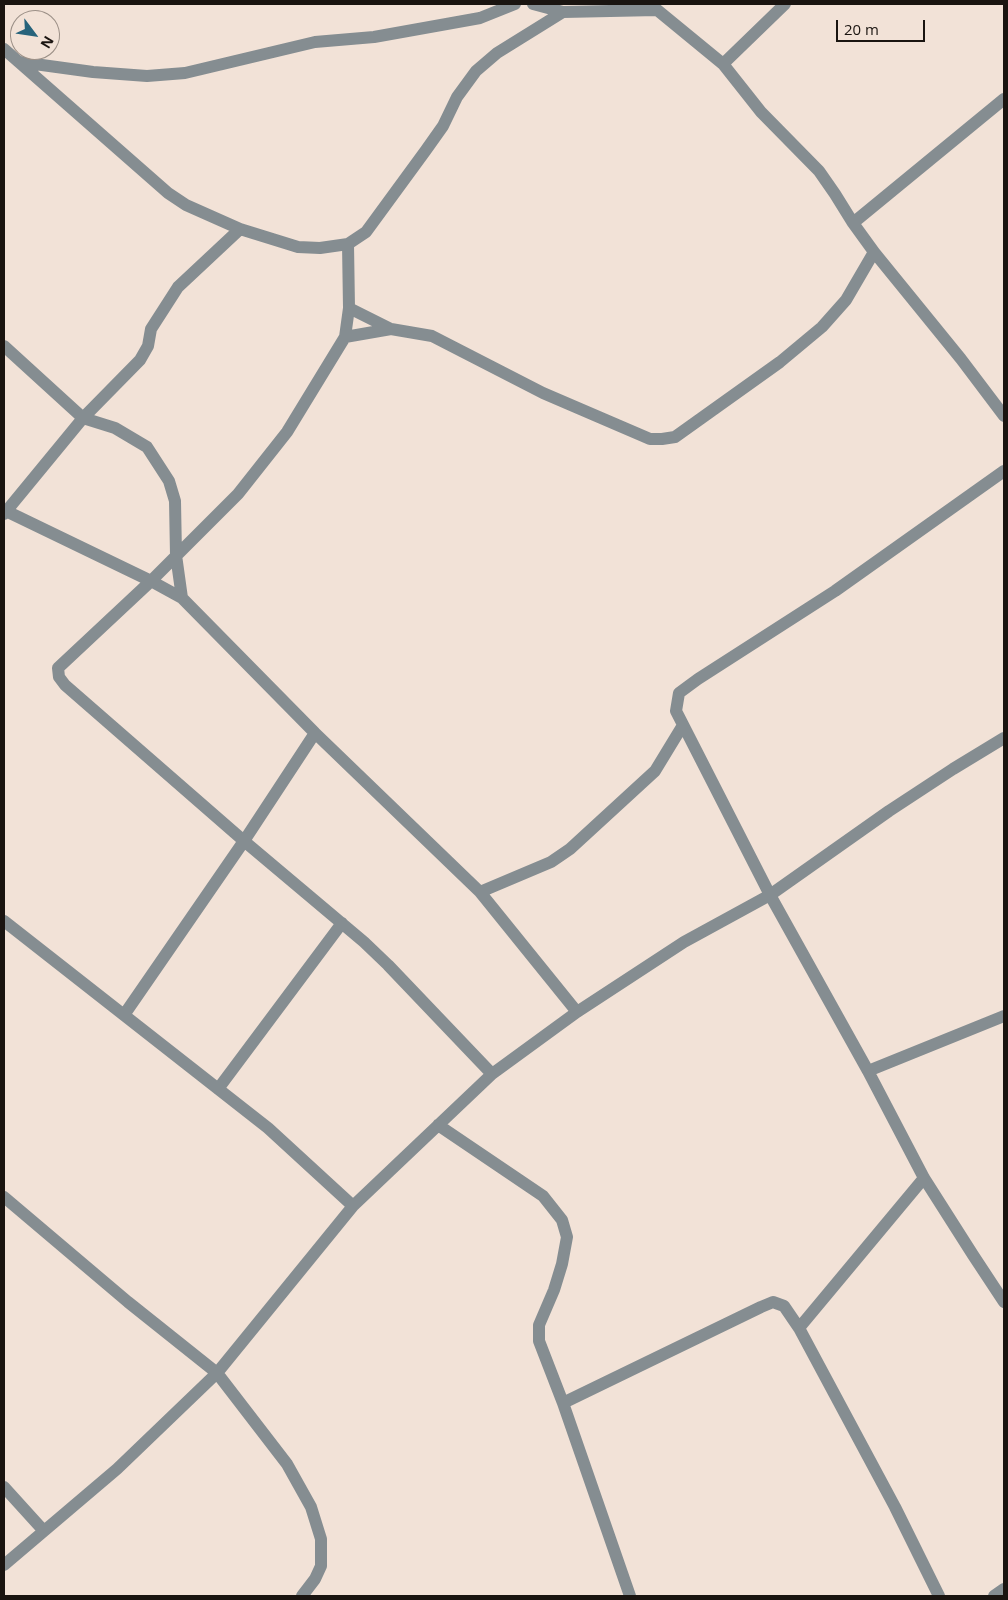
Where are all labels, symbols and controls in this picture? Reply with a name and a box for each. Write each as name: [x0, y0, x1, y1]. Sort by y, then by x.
north arrow: [10, 10, 60, 60]
scale bar: [838, 10, 927, 42]
text: 20 m: [844, 19, 879, 39]
text: N: [36, 33, 59, 52]

